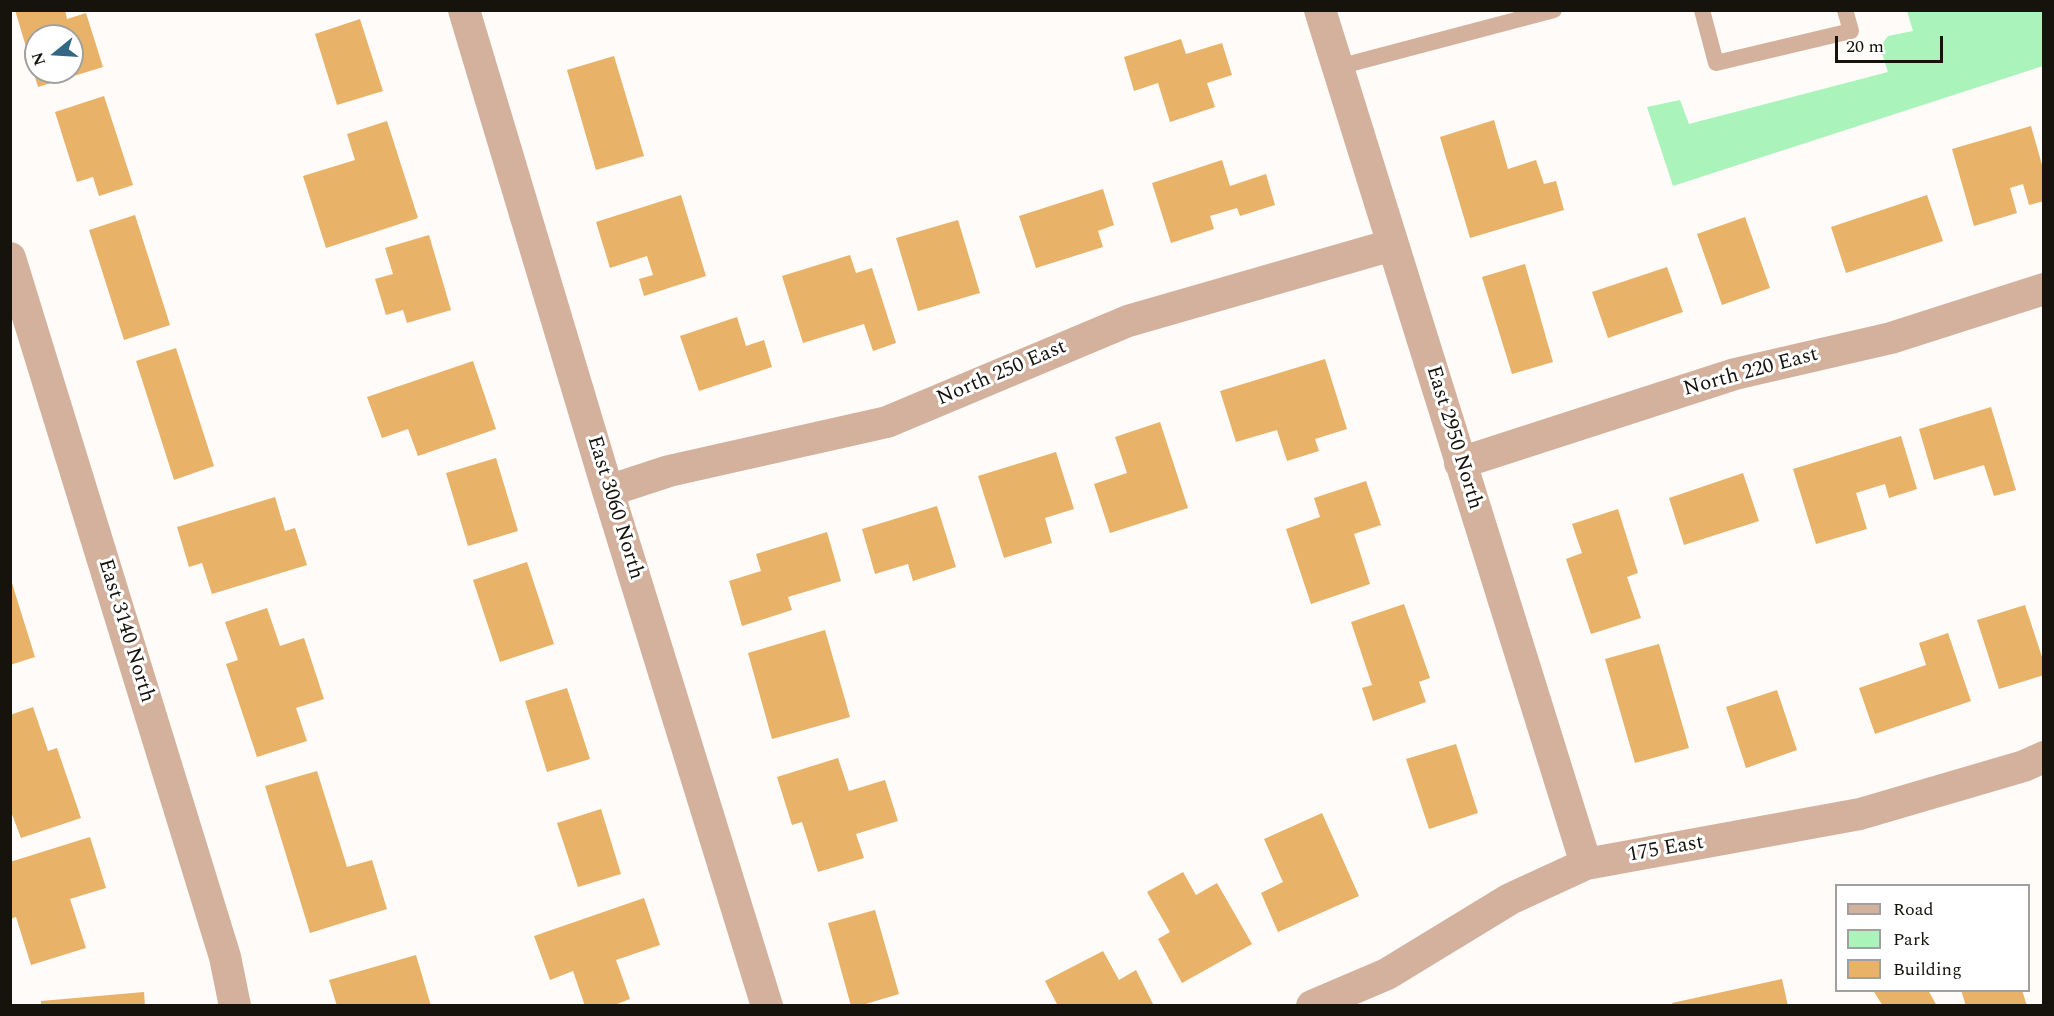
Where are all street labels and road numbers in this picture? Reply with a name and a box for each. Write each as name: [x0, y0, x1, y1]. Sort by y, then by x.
street label: North 250 East: [933, 335, 1071, 413]
street label: North 220 East: [1681, 343, 1821, 403]
street label: East 2950 North: [1419, 363, 1487, 513]
street label: East 3060 North: [580, 433, 648, 583]
street label: East 3140 North: [91, 556, 159, 706]
street label: 175 East: [1626, 831, 1706, 869]

